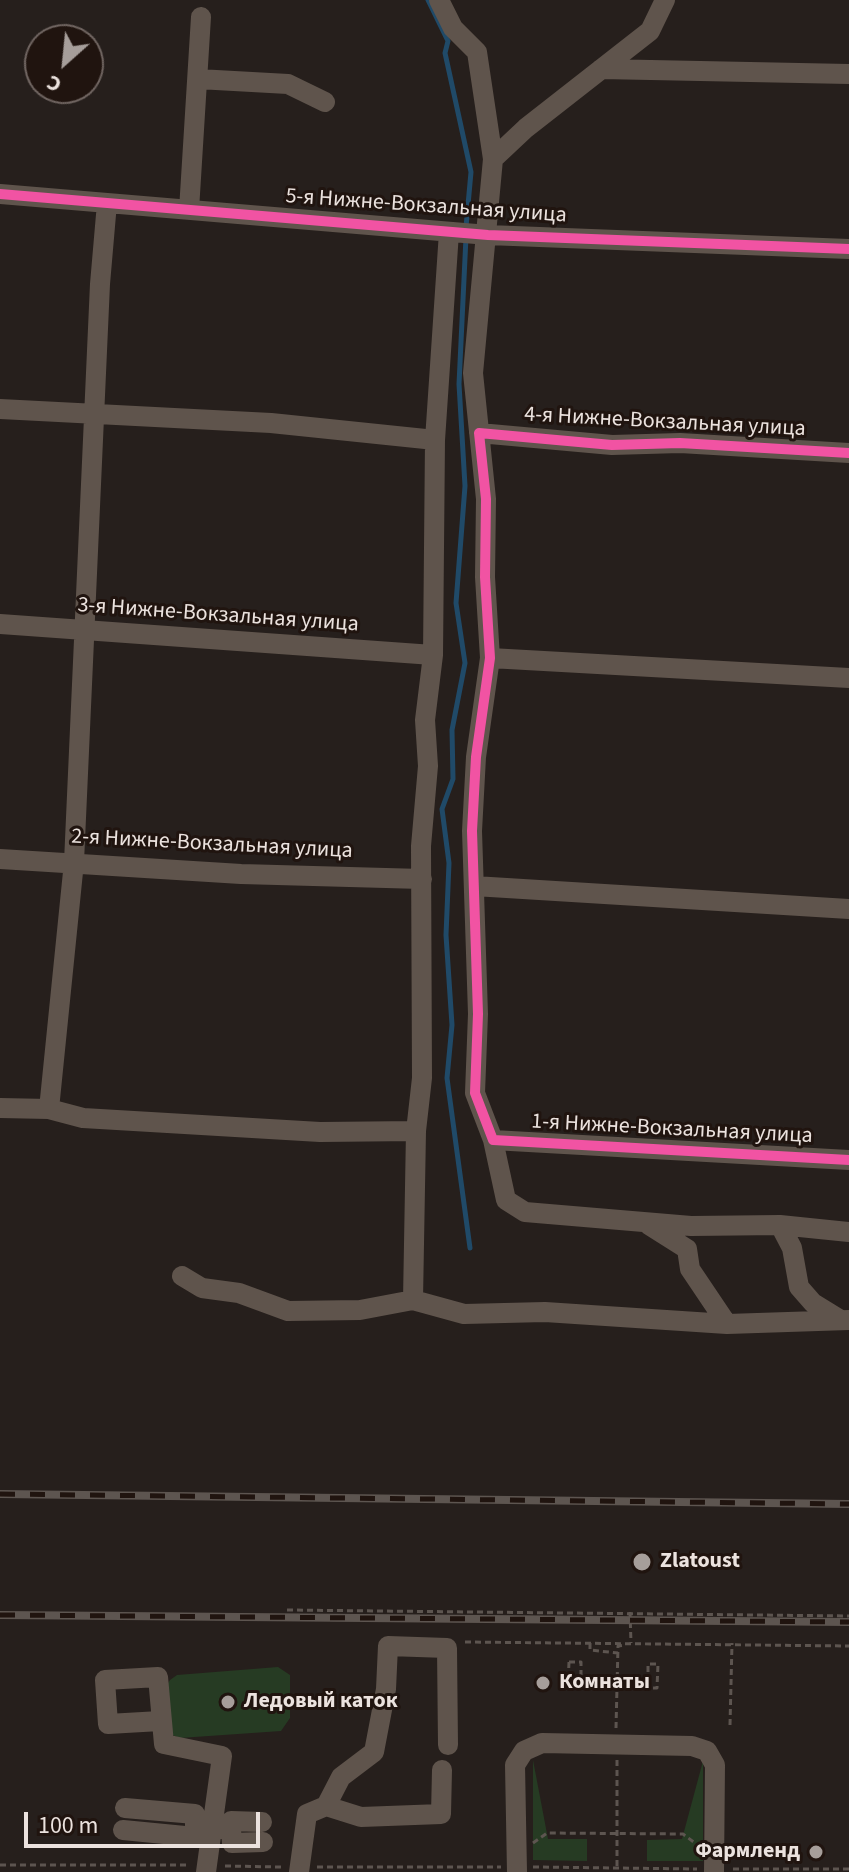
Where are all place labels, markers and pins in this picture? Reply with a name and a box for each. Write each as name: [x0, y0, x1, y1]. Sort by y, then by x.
place label: Zlatoust: [660, 1549, 740, 1575]
marker: Zlatoust: [631, 1551, 653, 1573]
place label: Комнаты: [559, 1670, 650, 1696]
marker: Комнаты: [534, 1674, 552, 1692]
place label: Ледовый каток: [244, 1689, 398, 1715]
marker: Ледовый каток: [219, 1693, 237, 1711]
place label: Фармленд: [695, 1839, 800, 1865]
marker: Фармленд: [807, 1843, 825, 1861]

